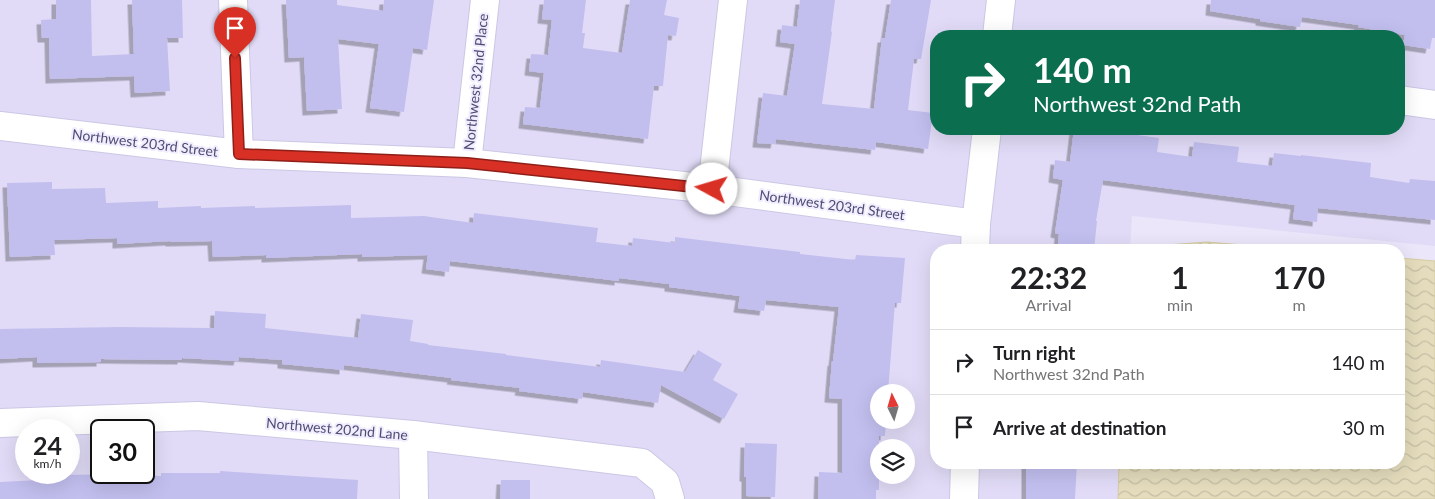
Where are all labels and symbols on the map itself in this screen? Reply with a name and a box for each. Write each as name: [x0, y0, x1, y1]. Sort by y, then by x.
pin: [214, 7, 256, 58]
street label: Northwest 32nd Place: [460, 13, 491, 151]
street label: Northwest 203rd Street: [71, 125, 219, 160]
position arrow: [685, 162, 737, 214]
street label: Northwest 203rd Street: [758, 186, 906, 223]
north arrow: [870, 384, 915, 429]
street label: Northwest 202nd Lane: [265, 414, 409, 443]
speed limit sign: 30: [90, 419, 155, 484]

